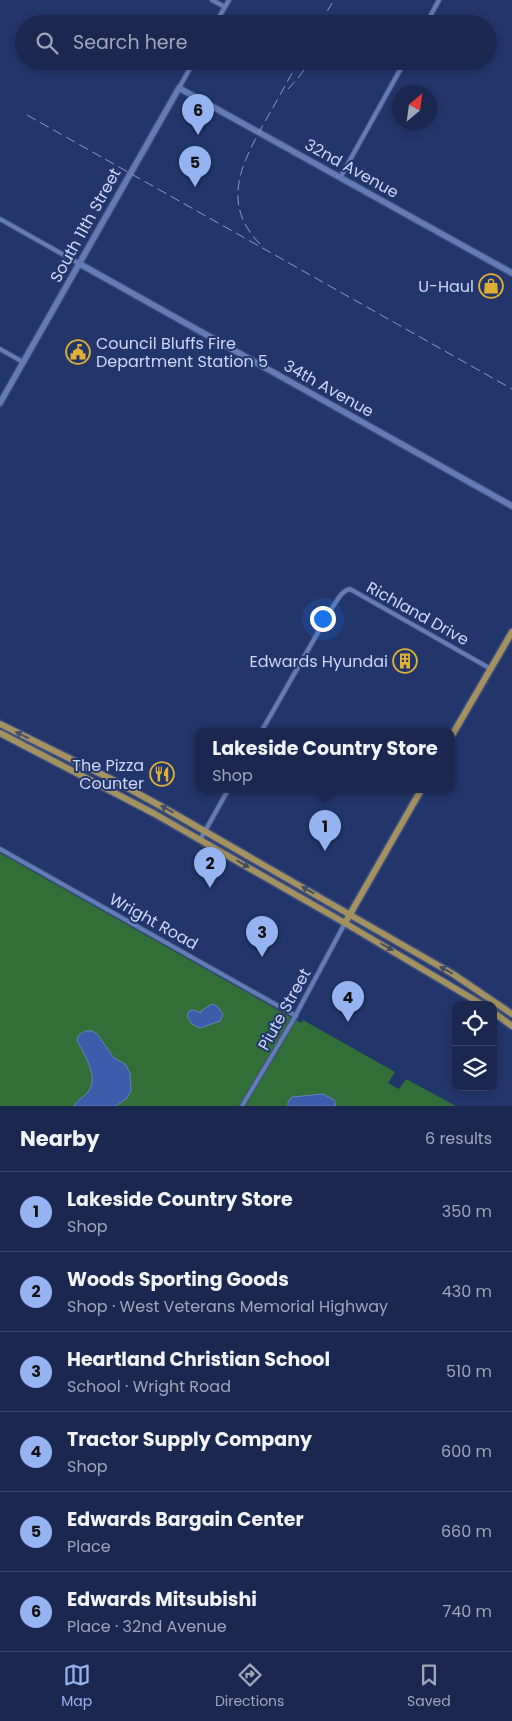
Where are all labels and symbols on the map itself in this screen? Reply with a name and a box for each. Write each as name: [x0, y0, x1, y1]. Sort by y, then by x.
north arrow: [392, 85, 437, 130]
pin: 6: [182, 94, 214, 135]
street label: 32nd Avenue: [301, 133, 403, 204]
pin: 5: [179, 146, 211, 187]
street label: South 11th Street: [44, 164, 127, 287]
shop icon: U-Haul: [478, 273, 504, 299]
place label: U-Haul: [418, 275, 474, 298]
place label: Council Bluffs Fire Department Station 5: [96, 332, 268, 373]
public building icon: Council Bluffs Fire Department Station 5: [65, 339, 91, 365]
street label: 34th Avenue: [279, 354, 378, 423]
street label: Richland Drive: [362, 576, 473, 651]
your location: [310, 606, 336, 632]
building icon: Edwards Hyundai: [392, 648, 418, 674]
place label: Edwards Hyundai: [250, 650, 388, 673]
one-way arrow: [15, 731, 29, 739]
place label: The Pizza Counter: [72, 754, 144, 795]
restaurant icon: The Pizza Counter: [149, 761, 175, 787]
one-way arrow: [159, 805, 174, 813]
pin: 1: [309, 810, 341, 851]
pin: 2: [194, 847, 226, 888]
one-way arrow: [236, 860, 249, 869]
one-way arrow: [301, 885, 314, 894]
street label: Wright Road: [105, 888, 202, 955]
pin: 3: [246, 916, 278, 957]
one-way arrow: [381, 943, 394, 952]
street label: Piute Street: [252, 964, 316, 1054]
one-way arrow: [440, 966, 453, 975]
pin: 4: [332, 981, 364, 1022]

